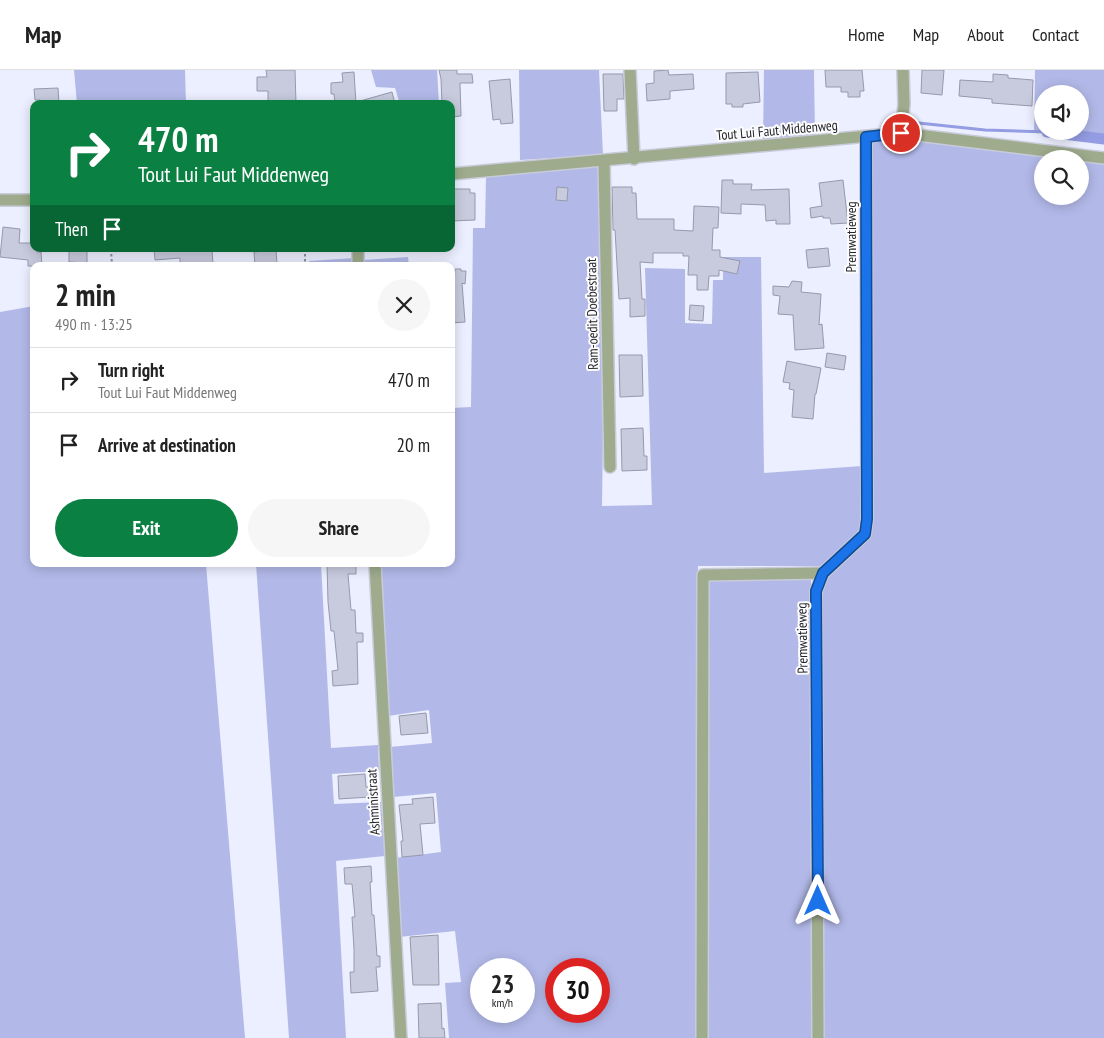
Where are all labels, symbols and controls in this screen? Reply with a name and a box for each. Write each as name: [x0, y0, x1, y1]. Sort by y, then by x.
text: Map: [25, 19, 62, 50]
text: Home: [848, 23, 885, 46]
text: Map: [913, 23, 939, 46]
text: About: [967, 23, 1004, 46]
text: Contact: [1032, 23, 1079, 46]
map controls: [1034, 85, 1089, 205]
button: sound: [1034, 85, 1089, 140]
pin: [880, 112, 922, 154]
text: 470 m: [138, 116, 219, 162]
street label: Tout Lui Faut Middenweg: [716, 116, 838, 144]
icon: arrive: [887, 119, 915, 147]
icon: right: [55, 120, 120, 185]
button: search: [1034, 150, 1089, 205]
text: Tout Lui Faut Middenweg: [138, 160, 329, 188]
street label: Premwatieweg: [842, 202, 860, 272]
icon: arrive: [98, 215, 126, 243]
text: Then: [55, 217, 88, 241]
street label: Ram-oedit Doebestraat: [582, 258, 602, 370]
text: 2 min: [55, 275, 116, 314]
button: close: [378, 279, 430, 331]
text: 490 m · 13:25: [55, 314, 133, 334]
text: Turn right: [98, 358, 164, 382]
icon: right: [55, 366, 83, 394]
text: 470 m: [388, 368, 430, 392]
text: Tout Lui Faut Middenweg: [98, 382, 237, 402]
icon: arrive: [55, 431, 83, 459]
text: Arrive at destination: [98, 433, 236, 457]
text: 20 m: [397, 433, 430, 457]
button: Exit: [55, 499, 238, 557]
button: Share: [248, 499, 430, 557]
street label: Premwatieweg: [792, 602, 812, 674]
street label: Ashministraat: [362, 768, 384, 836]
position arrow: [791, 874, 843, 926]
speed limit sign: 30: [545, 958, 610, 1023]
text: 23: [491, 968, 514, 1000]
text: km/h: [492, 995, 513, 1010]

